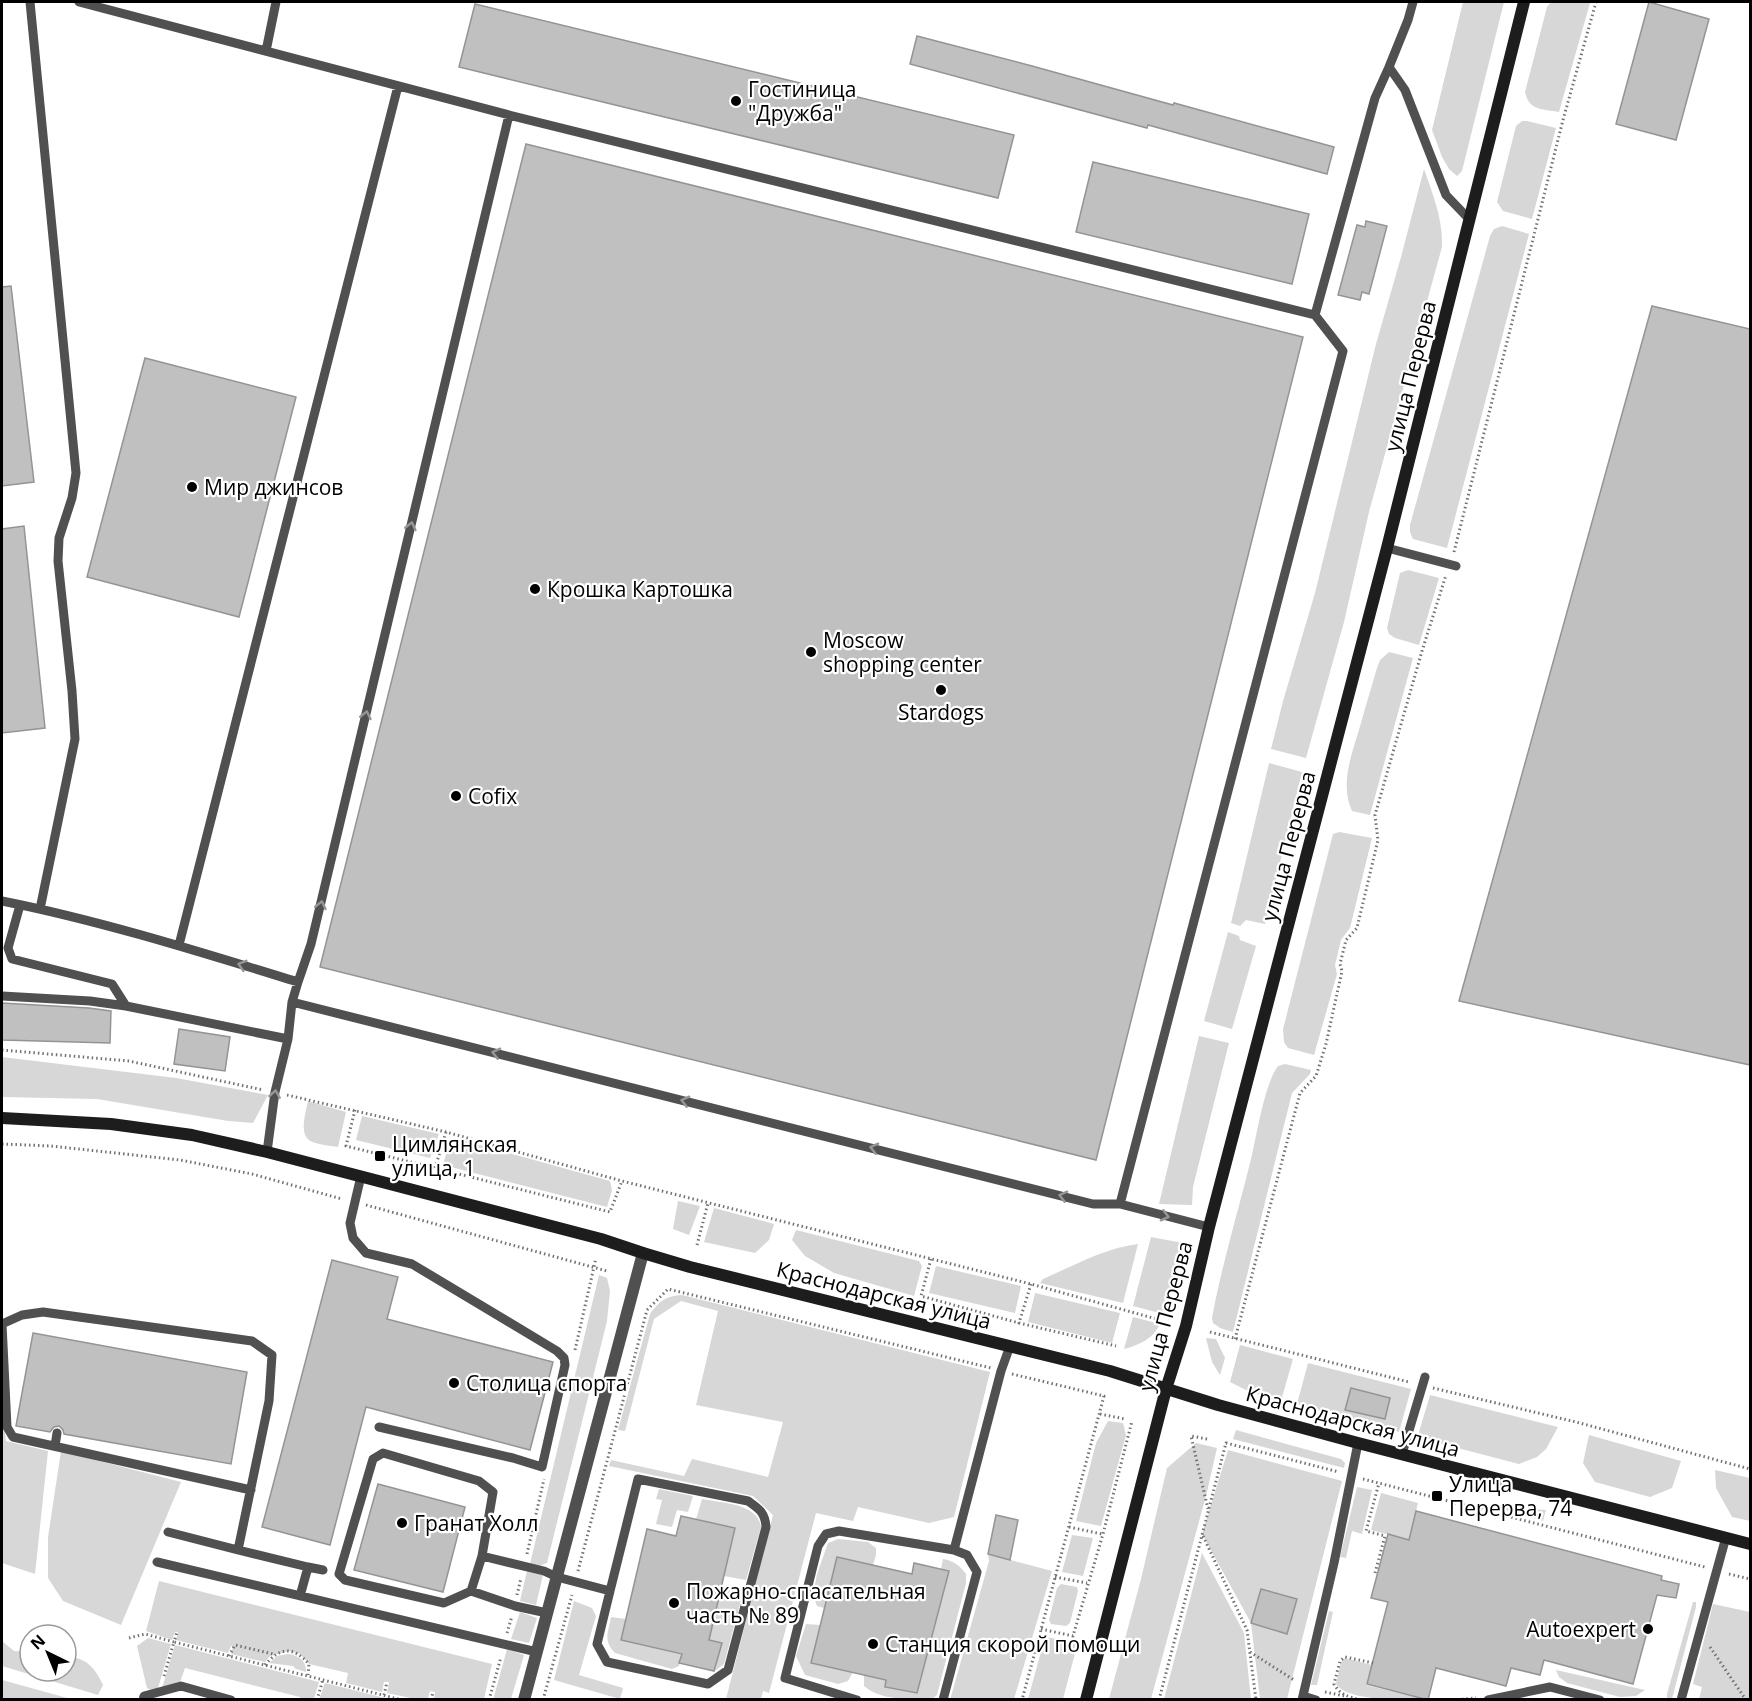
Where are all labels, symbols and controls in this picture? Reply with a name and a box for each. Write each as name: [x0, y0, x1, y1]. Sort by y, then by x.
place label: Гостиница "Дружба": [748, 75, 856, 127]
marker: Гостиница "Дружба": [729, 94, 743, 108]
street label: улица Перерва: [1378, 298, 1442, 454]
place label: Мир джинсов: [204, 473, 343, 501]
marker: Мир джинсов: [185, 480, 199, 494]
one-way arrow: [404, 521, 417, 531]
place label: Крошка Картошка: [547, 575, 733, 603]
marker: Крошка Картошка: [528, 582, 542, 596]
place label: Moscow shopping center: [823, 626, 982, 678]
marker: Moscow shopping center: [804, 645, 818, 659]
marker: Stardogs: [934, 683, 948, 697]
place label: Stardogs: [898, 698, 984, 726]
one-way arrow: [358, 711, 371, 721]
street label: улица Перерва: [1254, 768, 1322, 924]
place label: Cofix: [468, 782, 517, 810]
marker: Cofix: [449, 789, 463, 803]
one-way arrow: [313, 900, 326, 910]
one-way arrow: [237, 960, 248, 972]
one-way arrow: [491, 1048, 501, 1061]
one-way arrow: [268, 1090, 281, 1100]
one-way arrow: [680, 1095, 690, 1108]
place label: Цимлянская улица, 1: [392, 1130, 517, 1182]
one-way arrow: [869, 1143, 879, 1156]
marker: Цимлянская улица, 1: [373, 1149, 387, 1163]
one-way arrow: [1058, 1191, 1068, 1204]
one-way arrow: [1159, 1208, 1169, 1221]
street label: улица Перерва: [1131, 1238, 1199, 1394]
street label: Краснодарская улица: [774, 1255, 994, 1335]
place label: Столица спорта: [466, 1369, 628, 1397]
marker: Столица спорта: [447, 1376, 461, 1390]
street label: Краснодарская улица: [1243, 1379, 1463, 1463]
place label: Улица Перерва, 74: [1449, 1470, 1572, 1522]
marker: Улица Перерва, 74: [1430, 1489, 1444, 1503]
place label: Гранат Холл: [414, 1509, 539, 1537]
marker: Гранат Холл: [395, 1516, 409, 1530]
place label: Пожарно-спасательная часть № 89: [686, 1577, 926, 1629]
marker: Пожарно-спасательная часть № 89: [667, 1596, 681, 1610]
place label: Autoexpert: [1526, 1615, 1636, 1643]
marker: Autoexpert: [1641, 1622, 1655, 1636]
north arrow: [18, 1623, 78, 1683]
text: N: [26, 1630, 50, 1655]
place label: Станция скорой помощи: [885, 1630, 1140, 1658]
marker: Станция скорой помощи: [866, 1637, 880, 1651]

